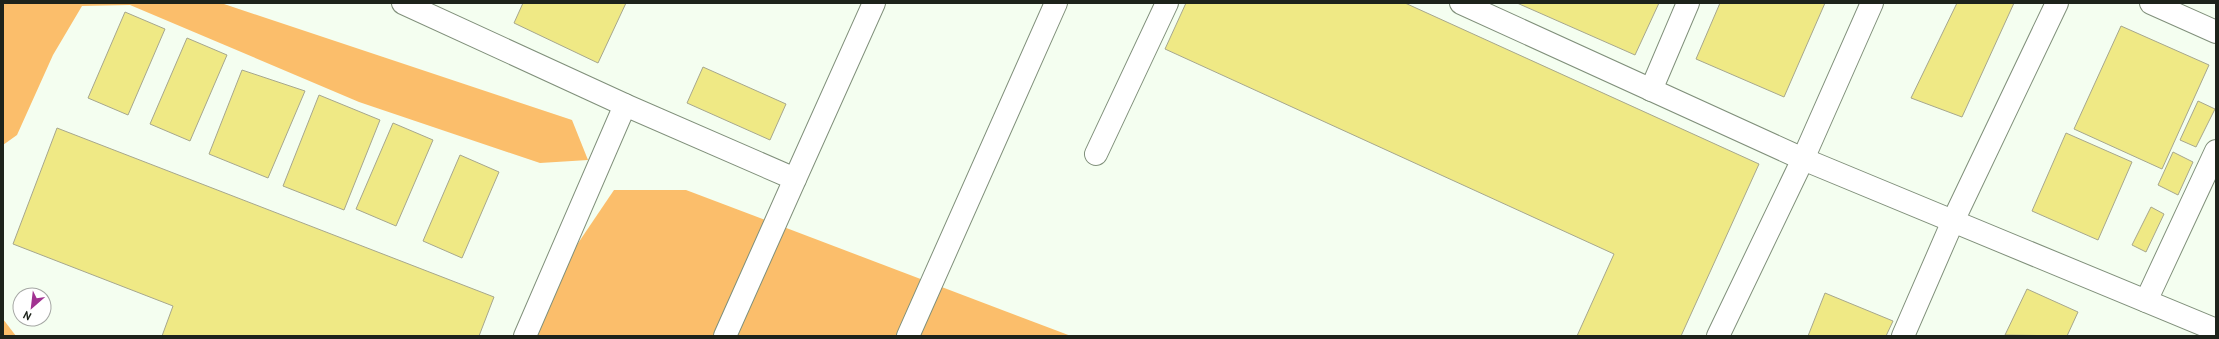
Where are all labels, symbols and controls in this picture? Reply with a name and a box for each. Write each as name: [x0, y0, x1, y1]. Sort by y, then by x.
north arrow: [12, 287, 52, 327]
text: N: [21, 308, 34, 324]

